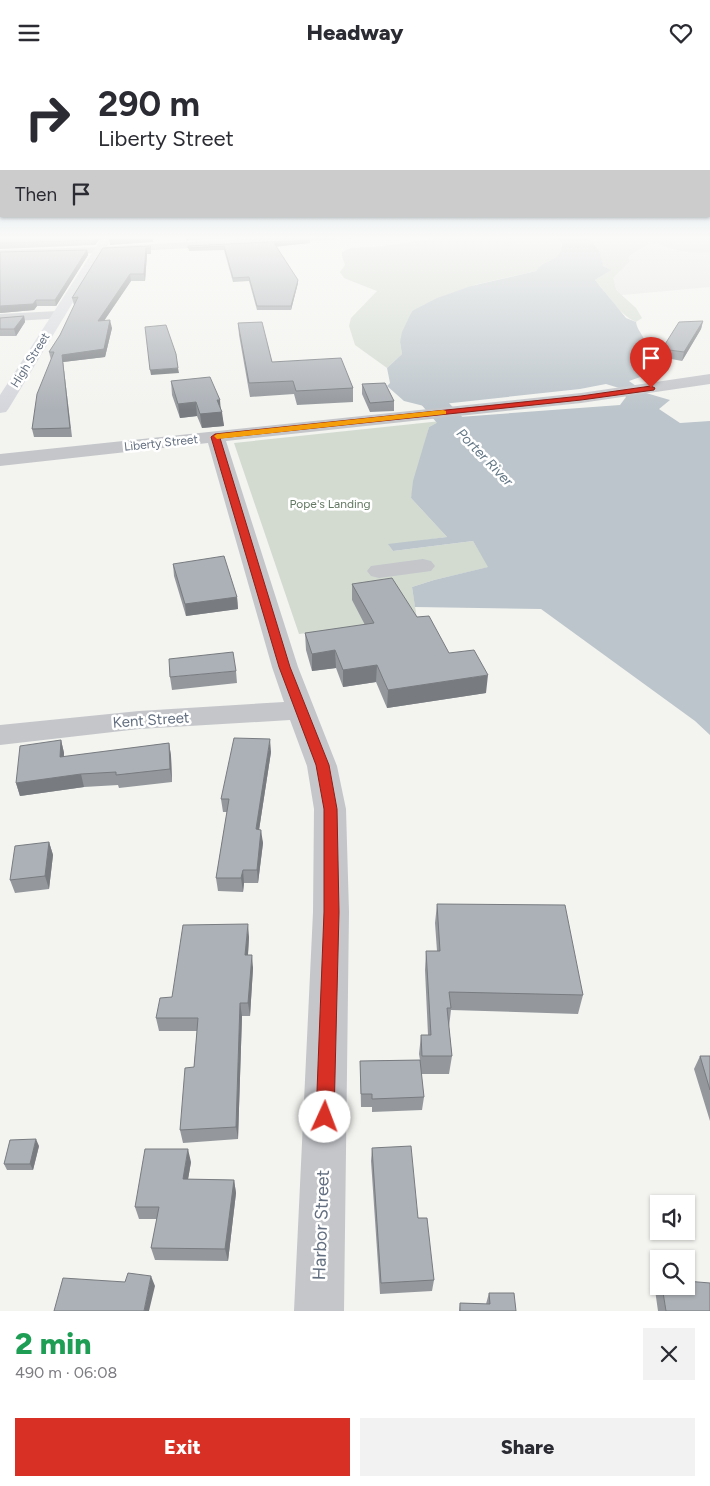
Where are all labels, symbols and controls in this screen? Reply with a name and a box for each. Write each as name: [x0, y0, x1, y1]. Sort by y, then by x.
icon: menu: [15, 19, 43, 47]
text: Headway: [306, 19, 404, 46]
icon: heart: [667, 19, 695, 47]
text: 290 m: [98, 83, 200, 125]
icon: right: [15, 85, 80, 150]
text: Liberty Street: [98, 125, 234, 152]
icon: arrive: [67, 180, 95, 208]
text: Then: [15, 183, 57, 206]
street label: High Street: [8, 330, 53, 390]
pin: [630, 337, 672, 388]
icon: arrive: [637, 344, 665, 372]
water label: Porter River: [453, 425, 517, 491]
street label: Liberty Street: [123, 432, 199, 454]
park label: Pope's Landing: [289, 497, 371, 511]
street label: Kent Street: [112, 708, 190, 732]
position arrow: [298, 1090, 350, 1142]
street label: Harbor Street: [308, 1169, 334, 1281]
map controls: [650, 1195, 695, 1295]
button: sound: [650, 1195, 695, 1240]
button: search: [650, 1250, 695, 1295]
text: 2 min: [15, 1325, 92, 1362]
button: close: [643, 1328, 695, 1380]
text: 490 m · 06:08: [15, 1363, 117, 1382]
button: Exit: [15, 1418, 350, 1476]
button: Share: [360, 1418, 695, 1476]

